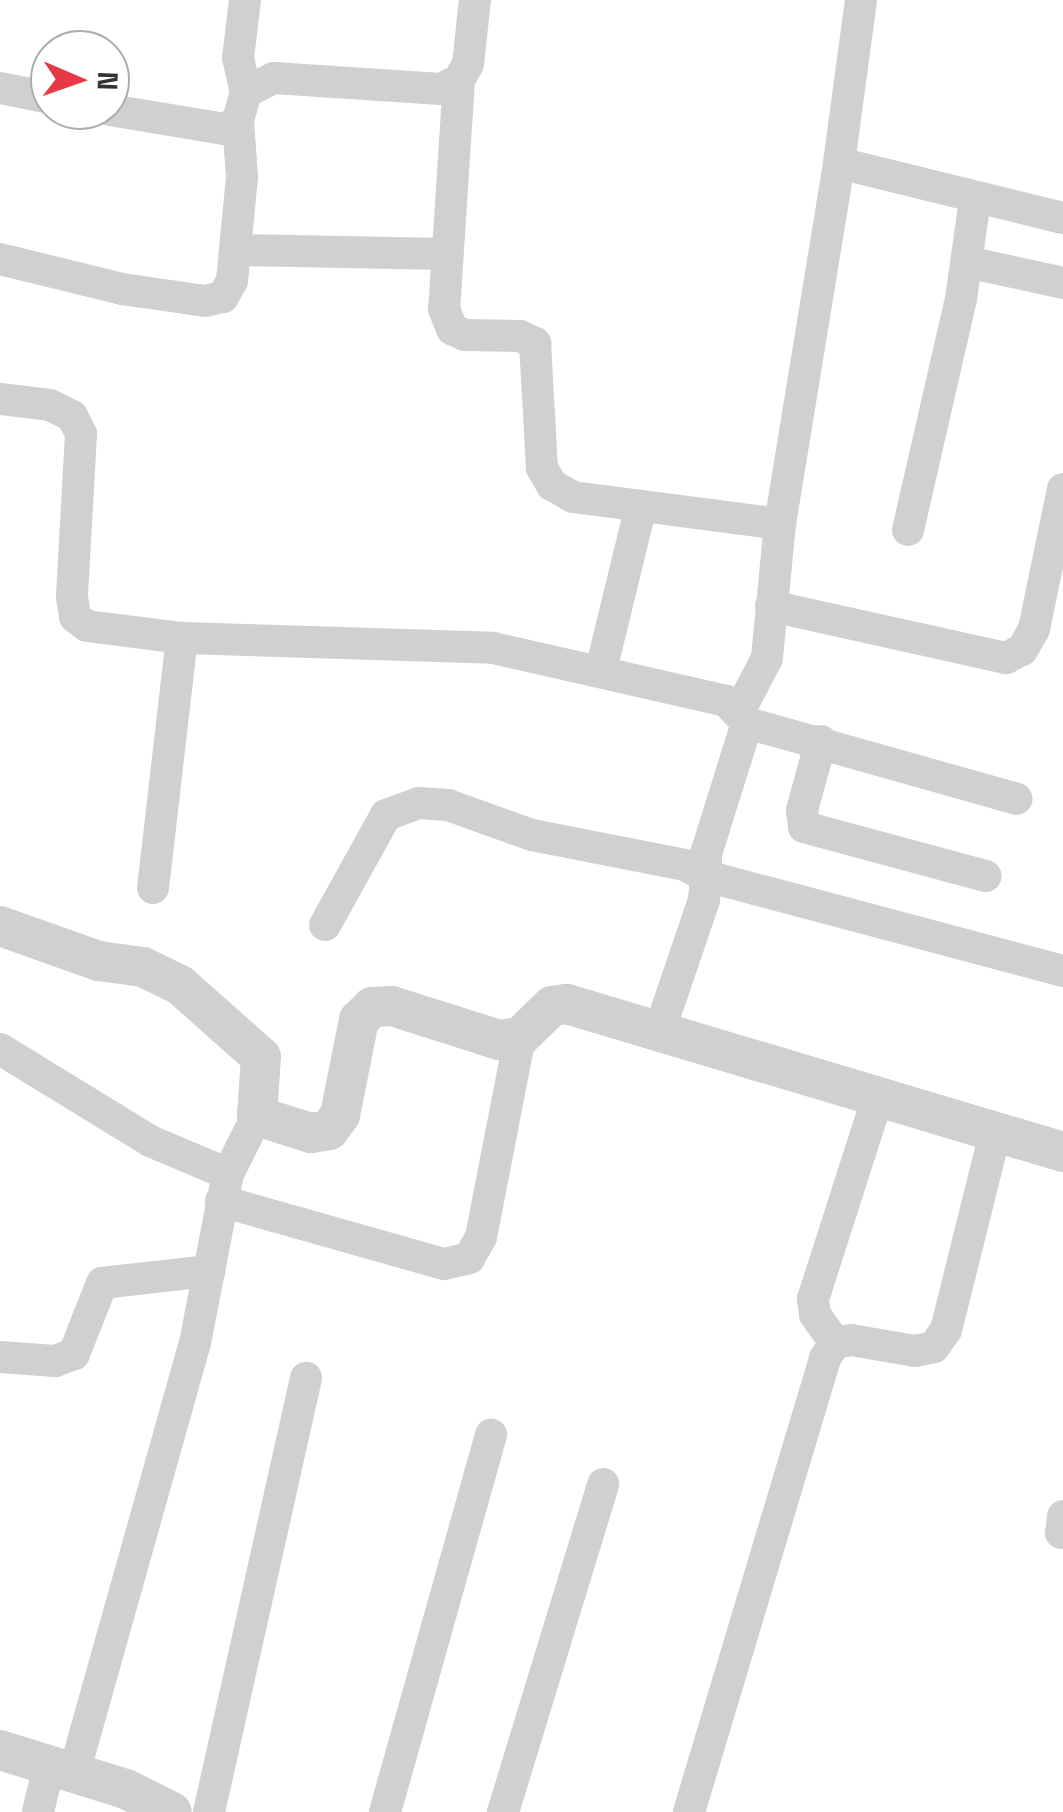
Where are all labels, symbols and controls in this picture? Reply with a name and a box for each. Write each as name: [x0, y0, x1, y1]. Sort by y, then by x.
north arrow: [30, 30, 130, 130]
text: N: [90, 71, 126, 91]

